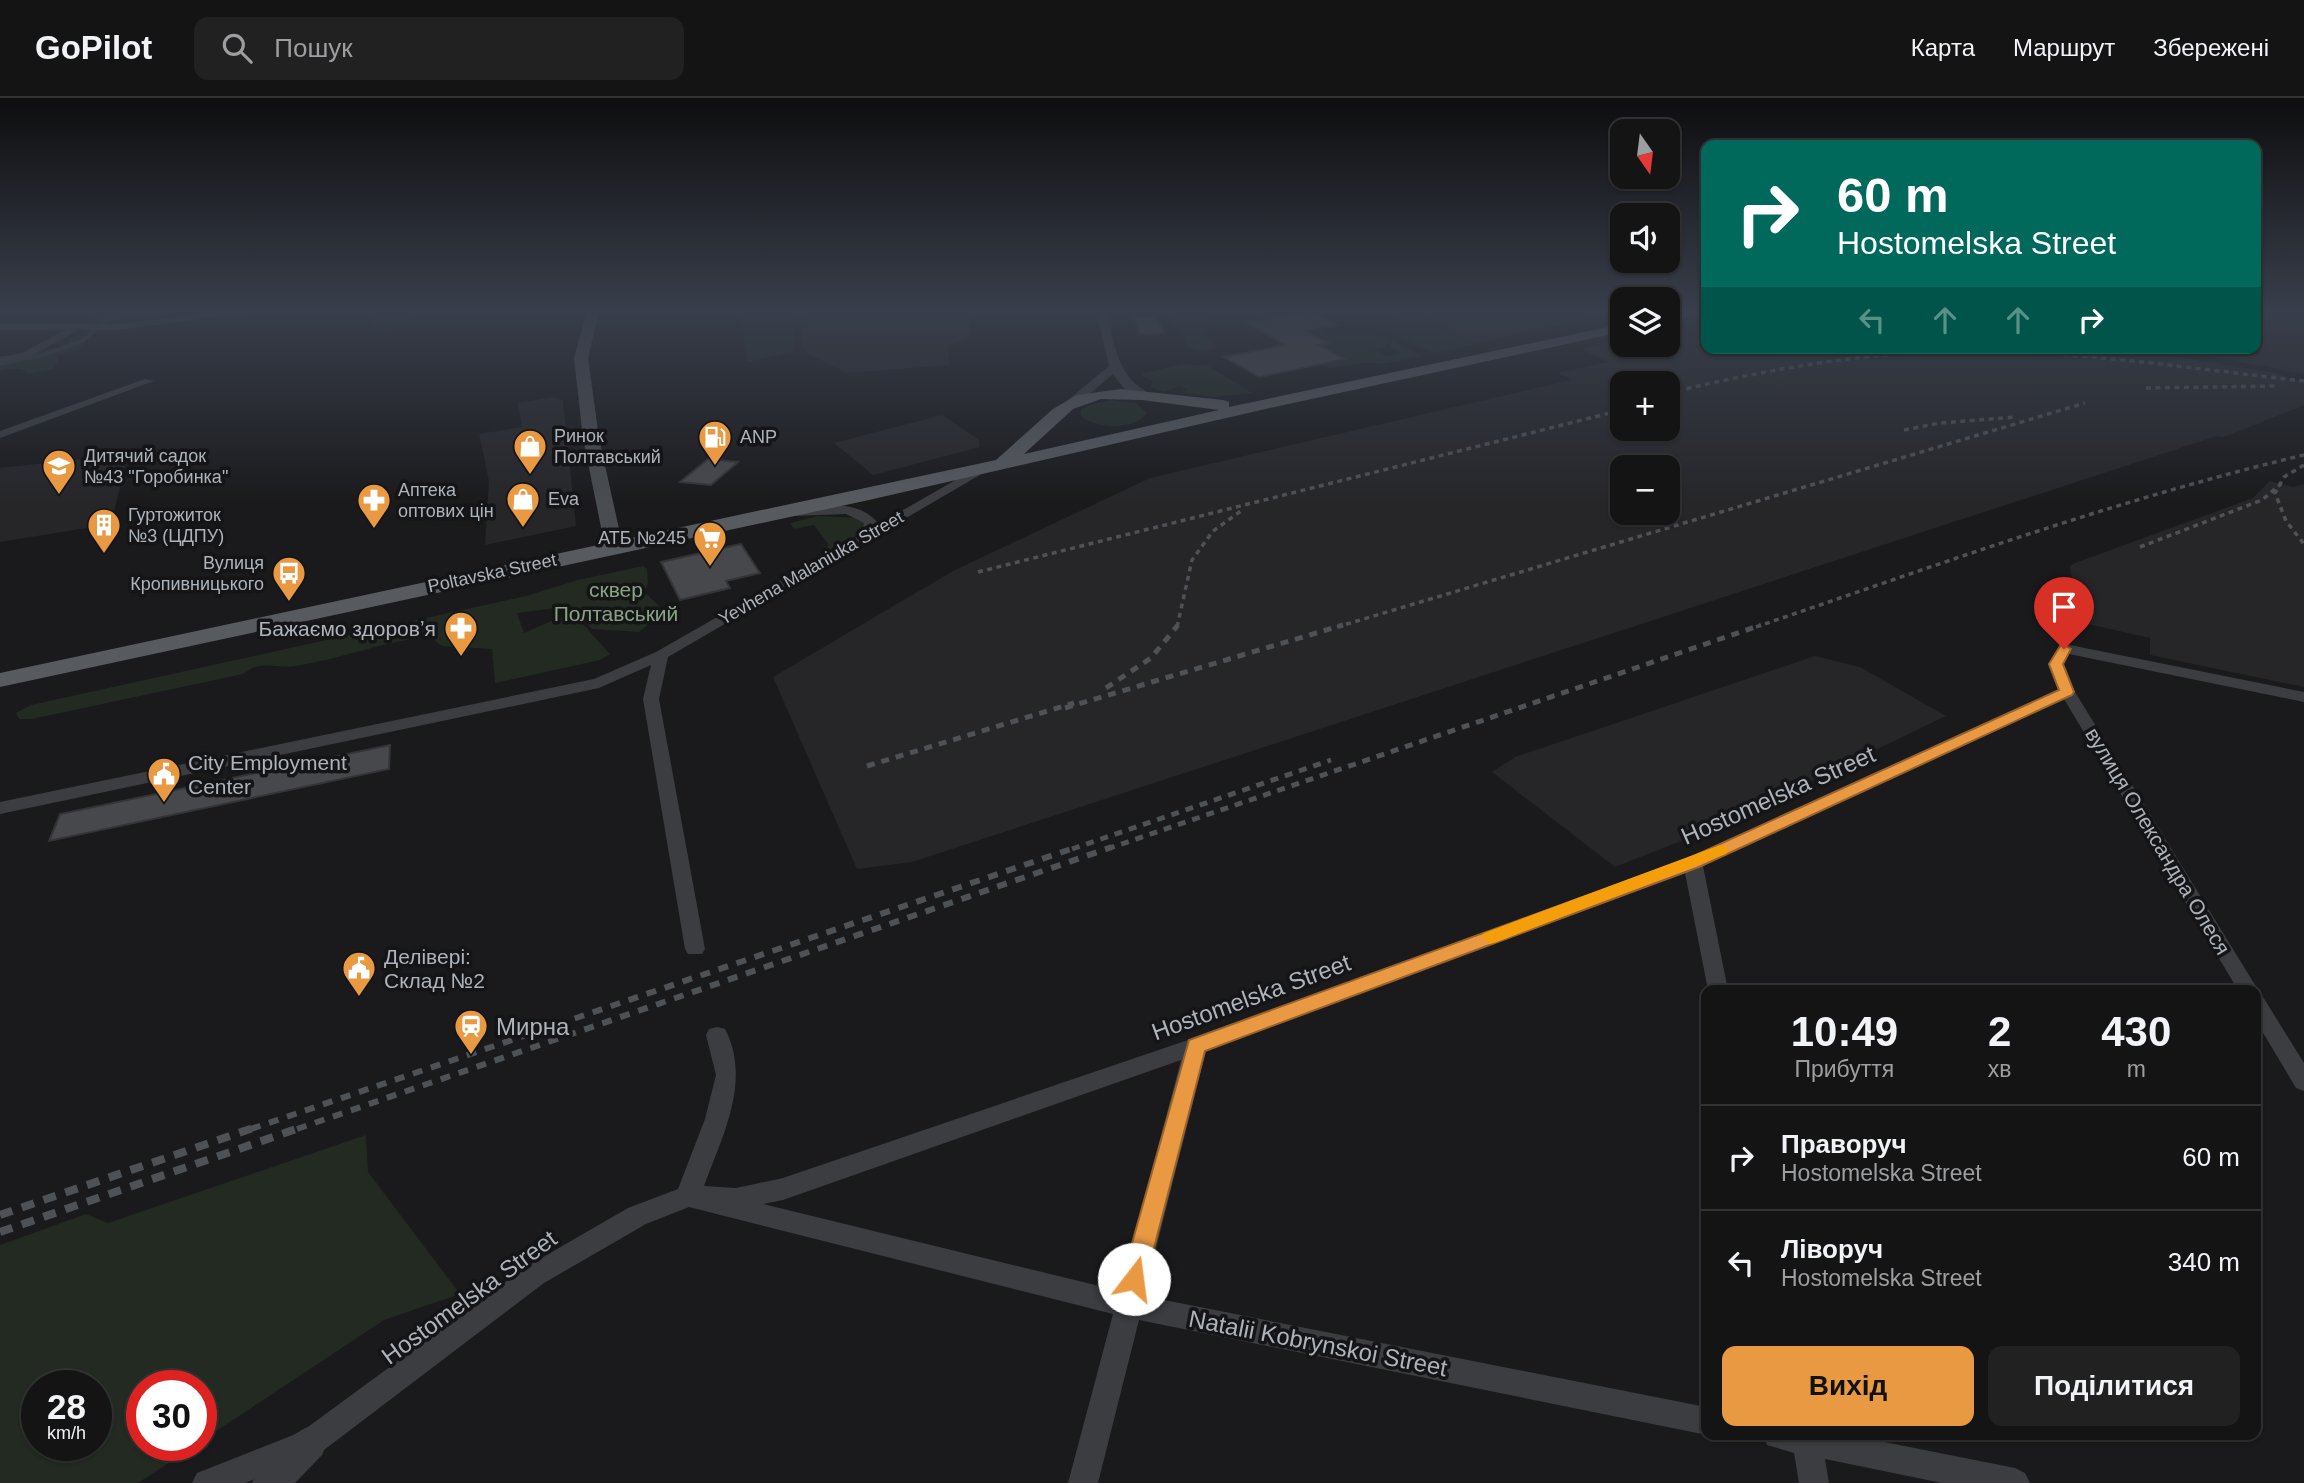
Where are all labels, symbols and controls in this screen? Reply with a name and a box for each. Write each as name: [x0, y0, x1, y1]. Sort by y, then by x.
search box: [194, 17, 684, 80]
text: GoPilot: [35, 29, 152, 66]
icon: search: [218, 29, 256, 67]
text: Пошук: [274, 33, 353, 63]
text: Карта: [1911, 34, 1975, 61]
text: Маршрут: [2013, 34, 2115, 61]
text: Збережені: [2153, 34, 2269, 61]
north arrow: [1610, 119, 1680, 189]
map controls: [1610, 119, 1680, 525]
icon: right: [1722, 168, 1813, 259]
text: 60 m: [1837, 168, 1949, 222]
button: sound: [1610, 203, 1680, 273]
text: Hostomelska Street: [1837, 225, 2116, 261]
button: layers: [1610, 287, 1680, 357]
icon: left: [1853, 301, 1891, 339]
icon: ahead: [1926, 301, 1964, 339]
icon: ahead: [1999, 301, 2037, 339]
icon: right: [2072, 301, 2110, 339]
button: +: [1610, 371, 1680, 441]
fuel station icon: ANP: [696, 418, 734, 467]
place label: Ринок Полтавський: [554, 426, 661, 467]
shop icon: Ринок Полтавський: [511, 427, 549, 476]
place label: ANP: [740, 427, 777, 447]
place label: Дитячий садок №43 "Горобинка": [84, 446, 228, 487]
school or university icon: Дитячий садок №43 "Горобинка": [40, 447, 78, 496]
button: −: [1610, 455, 1680, 525]
place label: Аптека оптових цін: [398, 480, 494, 521]
shop icon: Eva: [504, 480, 542, 529]
pharmacy icon: Аптека оптових цін: [355, 481, 393, 530]
place label: Eva: [548, 489, 580, 509]
place label: Гуртожиток №3 (ЦДПУ): [128, 505, 224, 546]
building icon: Гуртожиток №3 (ЦДПУ): [85, 506, 123, 555]
street label: Yevhena Malaniuka Street: [715, 507, 907, 629]
supermarket icon: АТБ №245: [691, 519, 729, 568]
place label: АТБ №245: [598, 528, 686, 548]
street label: Poltavska Street: [426, 550, 558, 596]
place label: Вулиця Кропивницького: [130, 553, 264, 594]
bus stop icon: Вулиця Кропивницького: [270, 554, 308, 603]
pin: [2034, 577, 2094, 649]
park label: сквер Полтавський: [554, 578, 678, 625]
icon: arrive: [2045, 588, 2083, 626]
pharmacy icon: Бажаємо здоровʼя: [442, 609, 480, 658]
place label: Бажаємо здоровʼя: [258, 617, 436, 640]
street label: вулиця Олександра Олеся: [2081, 723, 2235, 959]
street label: Hostomelska Street: [1677, 740, 1879, 850]
place label: City Employment Center: [188, 751, 347, 798]
public building icon: City Employment Center: [145, 755, 183, 804]
place label: Делівері: Склад №2: [384, 945, 485, 992]
street label: Hostomelska Street: [1148, 948, 1354, 1045]
public building icon: Делівері: Склад №2: [340, 949, 378, 998]
station icon: Мирна: [452, 1007, 490, 1056]
text: 10:49: [1791, 1008, 1898, 1055]
text: 2: [1988, 1008, 2011, 1055]
text: 430: [2101, 1008, 2171, 1055]
place label: Мирна: [496, 1013, 570, 1040]
text: Прибуття: [1794, 1056, 1894, 1082]
text: хв: [1988, 1056, 2012, 1082]
text: m: [2127, 1056, 2146, 1082]
text: Праворуч: [1781, 1129, 1907, 1159]
icon: right: [1722, 1139, 1760, 1177]
text: 60 m: [2182, 1142, 2240, 1172]
text: Hostomelska Street: [1781, 1160, 1982, 1186]
street label: Hostomelska Street: [376, 1224, 562, 1369]
text: Ліворуч: [1781, 1234, 1883, 1264]
position arrow: [1097, 1242, 1171, 1316]
icon: left: [1722, 1244, 1760, 1282]
text: 340 m: [2168, 1247, 2240, 1277]
text: Hostomelska Street: [1781, 1265, 1982, 1291]
street label: Natalii Kobrynskoi Street: [1186, 1305, 1450, 1381]
button: Вихід: [1722, 1346, 1974, 1426]
button: Поділитися: [1988, 1346, 2240, 1426]
speed limit sign: 30: [126, 1370, 217, 1461]
text: 28: [47, 1387, 86, 1426]
text: km/h: [47, 1423, 86, 1443]

